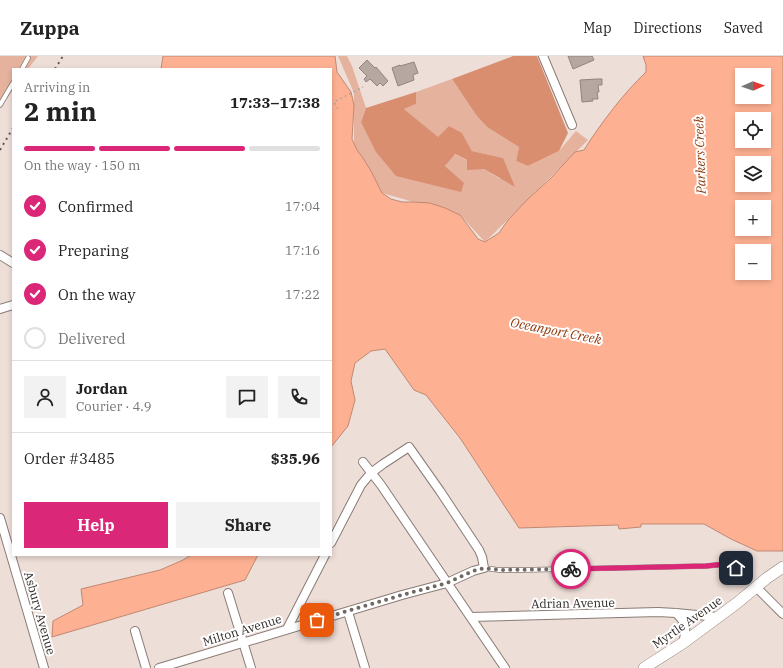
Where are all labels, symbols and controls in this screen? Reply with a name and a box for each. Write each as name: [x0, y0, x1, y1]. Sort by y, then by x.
text: Zuppa: [20, 16, 80, 40]
text: Map: [583, 19, 612, 37]
text: Directions: [634, 19, 702, 37]
text: Saved: [724, 19, 763, 37]
north arrow: [735, 68, 771, 104]
map controls: [735, 68, 771, 280]
text: Arriving in: [24, 79, 90, 96]
text: 17:33–17:38: [230, 93, 320, 112]
text: 2 min: [24, 94, 97, 128]
button: locate: [735, 112, 771, 148]
water label: Parkers Creek: [690, 116, 710, 195]
button: layers: [735, 156, 771, 192]
text: On the way · 150 m: [24, 157, 140, 174]
icon: check: [24, 195, 46, 217]
text: Confirmed: [58, 197, 133, 216]
text: 17:04: [285, 198, 320, 215]
button: +: [735, 200, 771, 236]
icon: check: [24, 239, 46, 261]
text: Preparing: [58, 241, 129, 260]
text: 17:16: [285, 242, 320, 259]
button: −: [735, 244, 771, 280]
icon: check: [24, 283, 46, 305]
text: On the way: [58, 285, 136, 304]
text: 17:22: [285, 286, 320, 303]
water label: Oceanport Creek: [509, 314, 603, 348]
text: Delivered: [58, 329, 126, 348]
button: person: [24, 376, 66, 418]
button: chat: [226, 376, 268, 418]
button: phone: [278, 376, 320, 418]
text: Jordan: [76, 379, 128, 398]
text: Courier · 4.9: [76, 398, 152, 415]
text: Order #3485: [24, 449, 115, 468]
text: $35.96: [271, 449, 320, 468]
button: Help: [24, 502, 168, 548]
button: Share: [176, 502, 320, 548]
courier: [551, 549, 591, 589]
pin: [719, 551, 753, 585]
icon: home: [725, 557, 747, 579]
icon: bike: [560, 558, 582, 580]
street label: Asbury Avenue: [21, 570, 59, 656]
street label: Myrtle Avenue: [649, 592, 725, 652]
street label: Adrian Avenue: [531, 595, 615, 611]
pin: [300, 603, 334, 637]
icon: bag: [306, 609, 328, 631]
street label: Milton Avenue: [201, 611, 283, 649]

